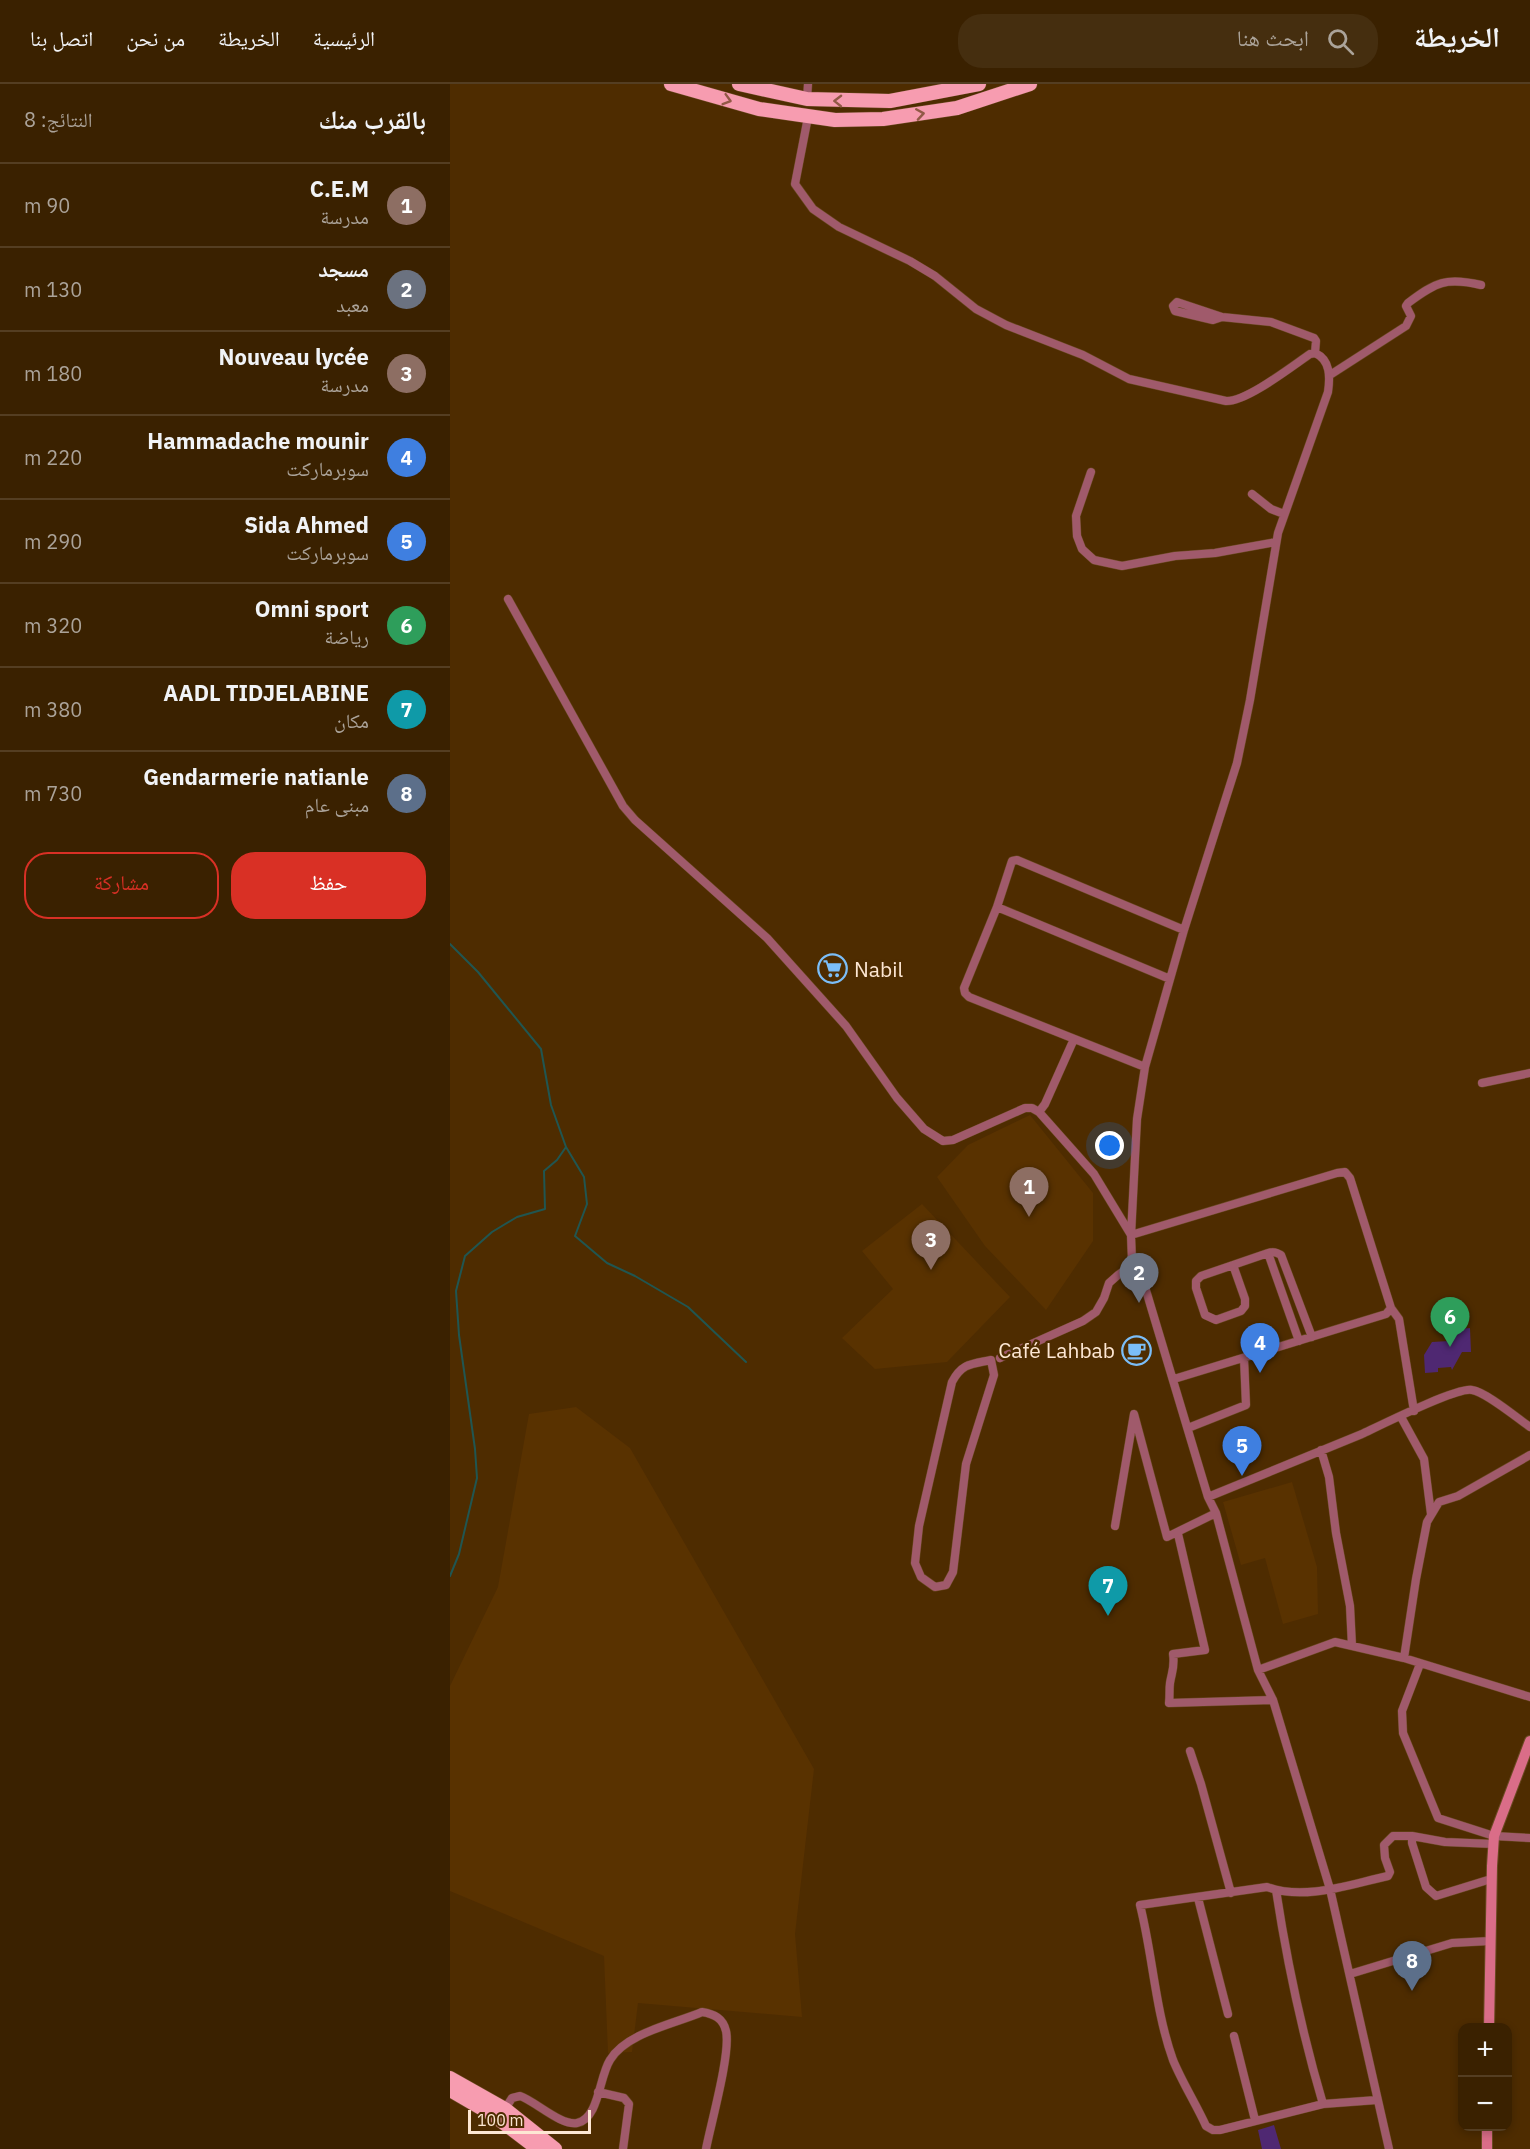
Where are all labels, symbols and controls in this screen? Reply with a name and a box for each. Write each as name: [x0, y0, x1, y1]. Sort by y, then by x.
search box: [958, 14, 1378, 68]
text: الخريطة: [1414, 18, 1500, 55]
text: ابحث هنا: [1237, 23, 1309, 52]
text: اتصل بنا: [30, 24, 93, 52]
text: من نحن: [126, 24, 185, 52]
text: الخريطة: [218, 24, 280, 52]
text: الرئيسية: [313, 24, 375, 52]
icon: search: [1324, 25, 1357, 58]
one-way arrow: [722, 93, 732, 106]
one-way arrow: [833, 95, 842, 107]
text: بالقرب منك: [318, 102, 426, 136]
text: النتائج: 8: [24, 106, 92, 133]
one-way arrow: [915, 108, 924, 120]
text: C.E.M: [310, 174, 369, 203]
text: 90 m: [24, 192, 70, 219]
text: 1: [401, 192, 413, 219]
text: مدرسة: [320, 203, 369, 230]
text: مسجد: [318, 254, 369, 283]
text: 130 m: [24, 276, 82, 303]
text: 2: [401, 276, 413, 303]
text: معبد: [336, 291, 369, 318]
text: Nouveau lycée: [219, 342, 369, 371]
text: 180 m: [24, 360, 82, 387]
text: 3: [401, 360, 413, 387]
text: مدرسة: [320, 371, 369, 398]
text: Hammadache mounir: [147, 426, 369, 455]
text: 220 m: [24, 444, 82, 471]
text: 4: [401, 444, 413, 471]
text: سوبرماركت: [286, 455, 369, 482]
text: Sida Ahmed: [244, 510, 369, 539]
text: 290 m: [24, 528, 82, 555]
text: 5: [401, 528, 413, 555]
text: سوبرماركت: [286, 539, 369, 566]
text: Omni sport: [255, 594, 369, 623]
text: 320 m: [24, 612, 82, 639]
text: 6: [401, 612, 413, 639]
text: رياضة: [325, 623, 369, 650]
text: AADL TIDJELABINE: [163, 678, 369, 707]
text: 380 m: [24, 696, 82, 723]
text: 7: [401, 696, 413, 723]
text: مكان: [334, 707, 369, 734]
text: Gendarmerie natianle: [143, 762, 369, 791]
text: 730 m: [24, 780, 82, 807]
text: 8: [401, 780, 413, 807]
text: مبنى عام: [305, 791, 369, 818]
button: مشاركة: [24, 852, 219, 919]
button: حفظ: [231, 852, 426, 919]
supermarket icon: Nabil: [817, 953, 849, 985]
place label: Nabil: [854, 955, 903, 983]
your location: [1095, 1131, 1124, 1160]
pin: 1: [1010, 1168, 1048, 1217]
pin: 3: [912, 1220, 950, 1270]
pin: 2: [1120, 1254, 1158, 1303]
pin: 6: [1430, 1298, 1470, 1347]
pin: 4: [1240, 1324, 1280, 1373]
cafe icon: Café Lahbab: [1120, 1334, 1152, 1366]
place label: Café Lahbab: [998, 1336, 1115, 1364]
pin: 5: [1222, 1426, 1262, 1476]
pin: 7: [1088, 1566, 1128, 1616]
pin: 8: [1392, 1942, 1432, 1991]
map controls: [1458, 2023, 1512, 2131]
button: +: [1458, 2023, 1512, 2077]
button: −: [1458, 2077, 1512, 2131]
scale bar: [468, 2107, 591, 2134]
text: 100 m: [477, 2110, 524, 2130]

